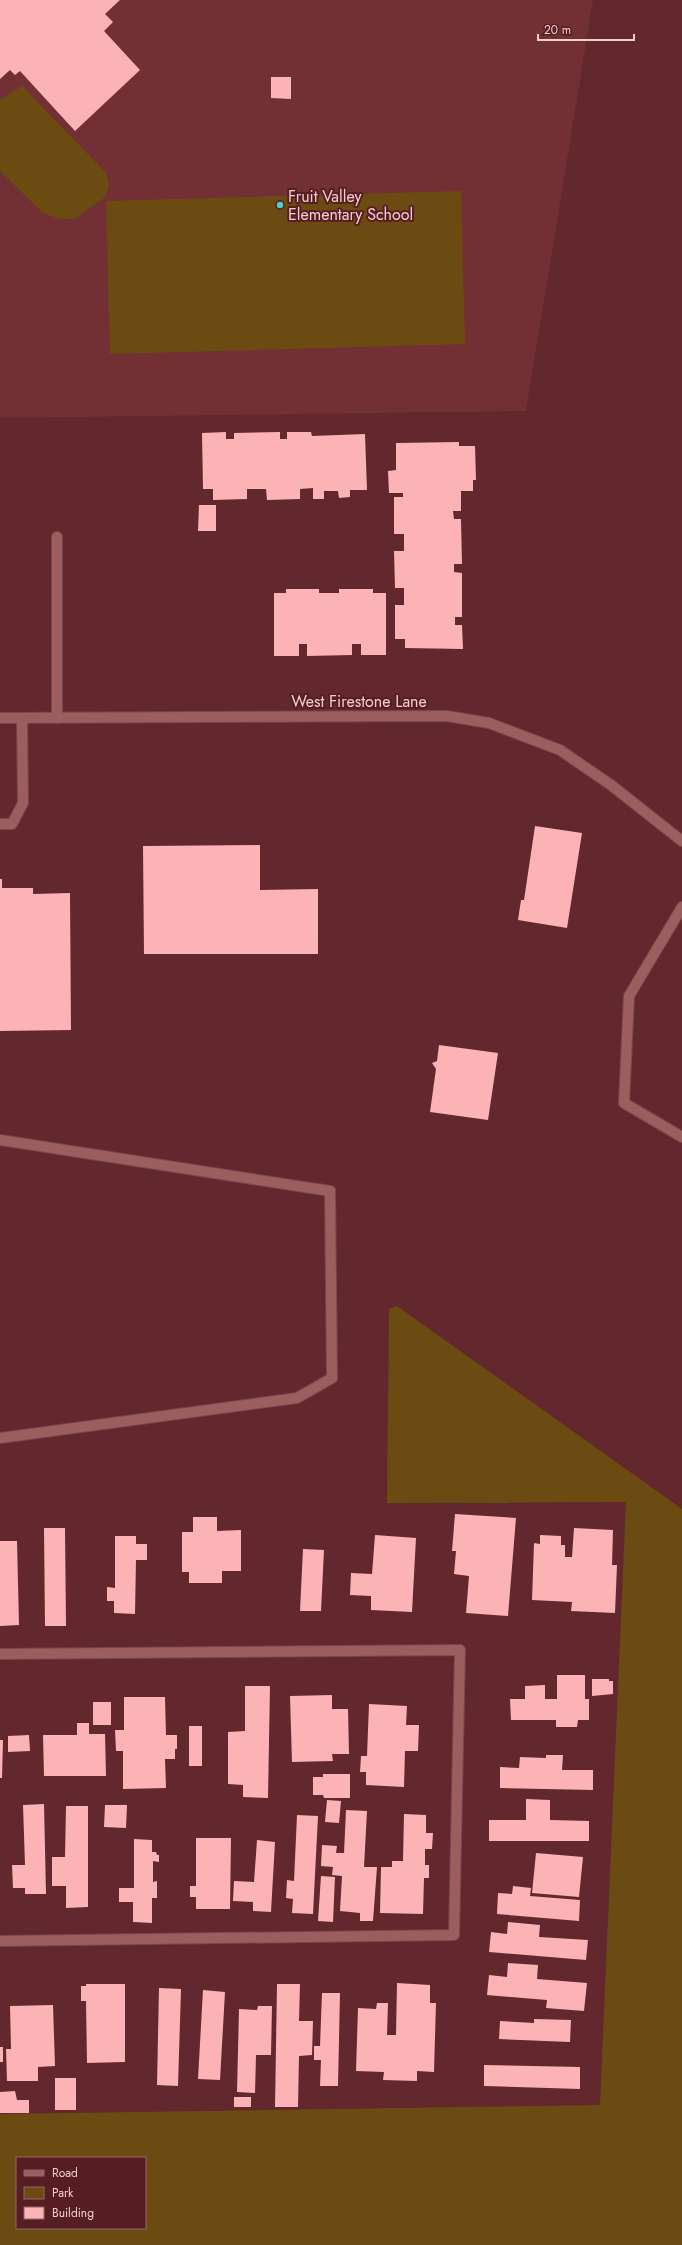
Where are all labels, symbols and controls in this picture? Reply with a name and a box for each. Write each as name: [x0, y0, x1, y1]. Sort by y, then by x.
scale bar: [538, 16, 634, 42]
text: 20 m: [544, 21, 571, 39]
place label: Fruit Valley Elementary School: [288, 185, 413, 226]
marker: Fruit Valley Elementary School: [275, 200, 285, 210]
street label: West Firestone Lane: [291, 690, 427, 713]
legend: [16, 2157, 146, 2229]
text: Road: [52, 2164, 78, 2182]
text: Park: [52, 2184, 74, 2202]
text: Building: [52, 2204, 94, 2222]

